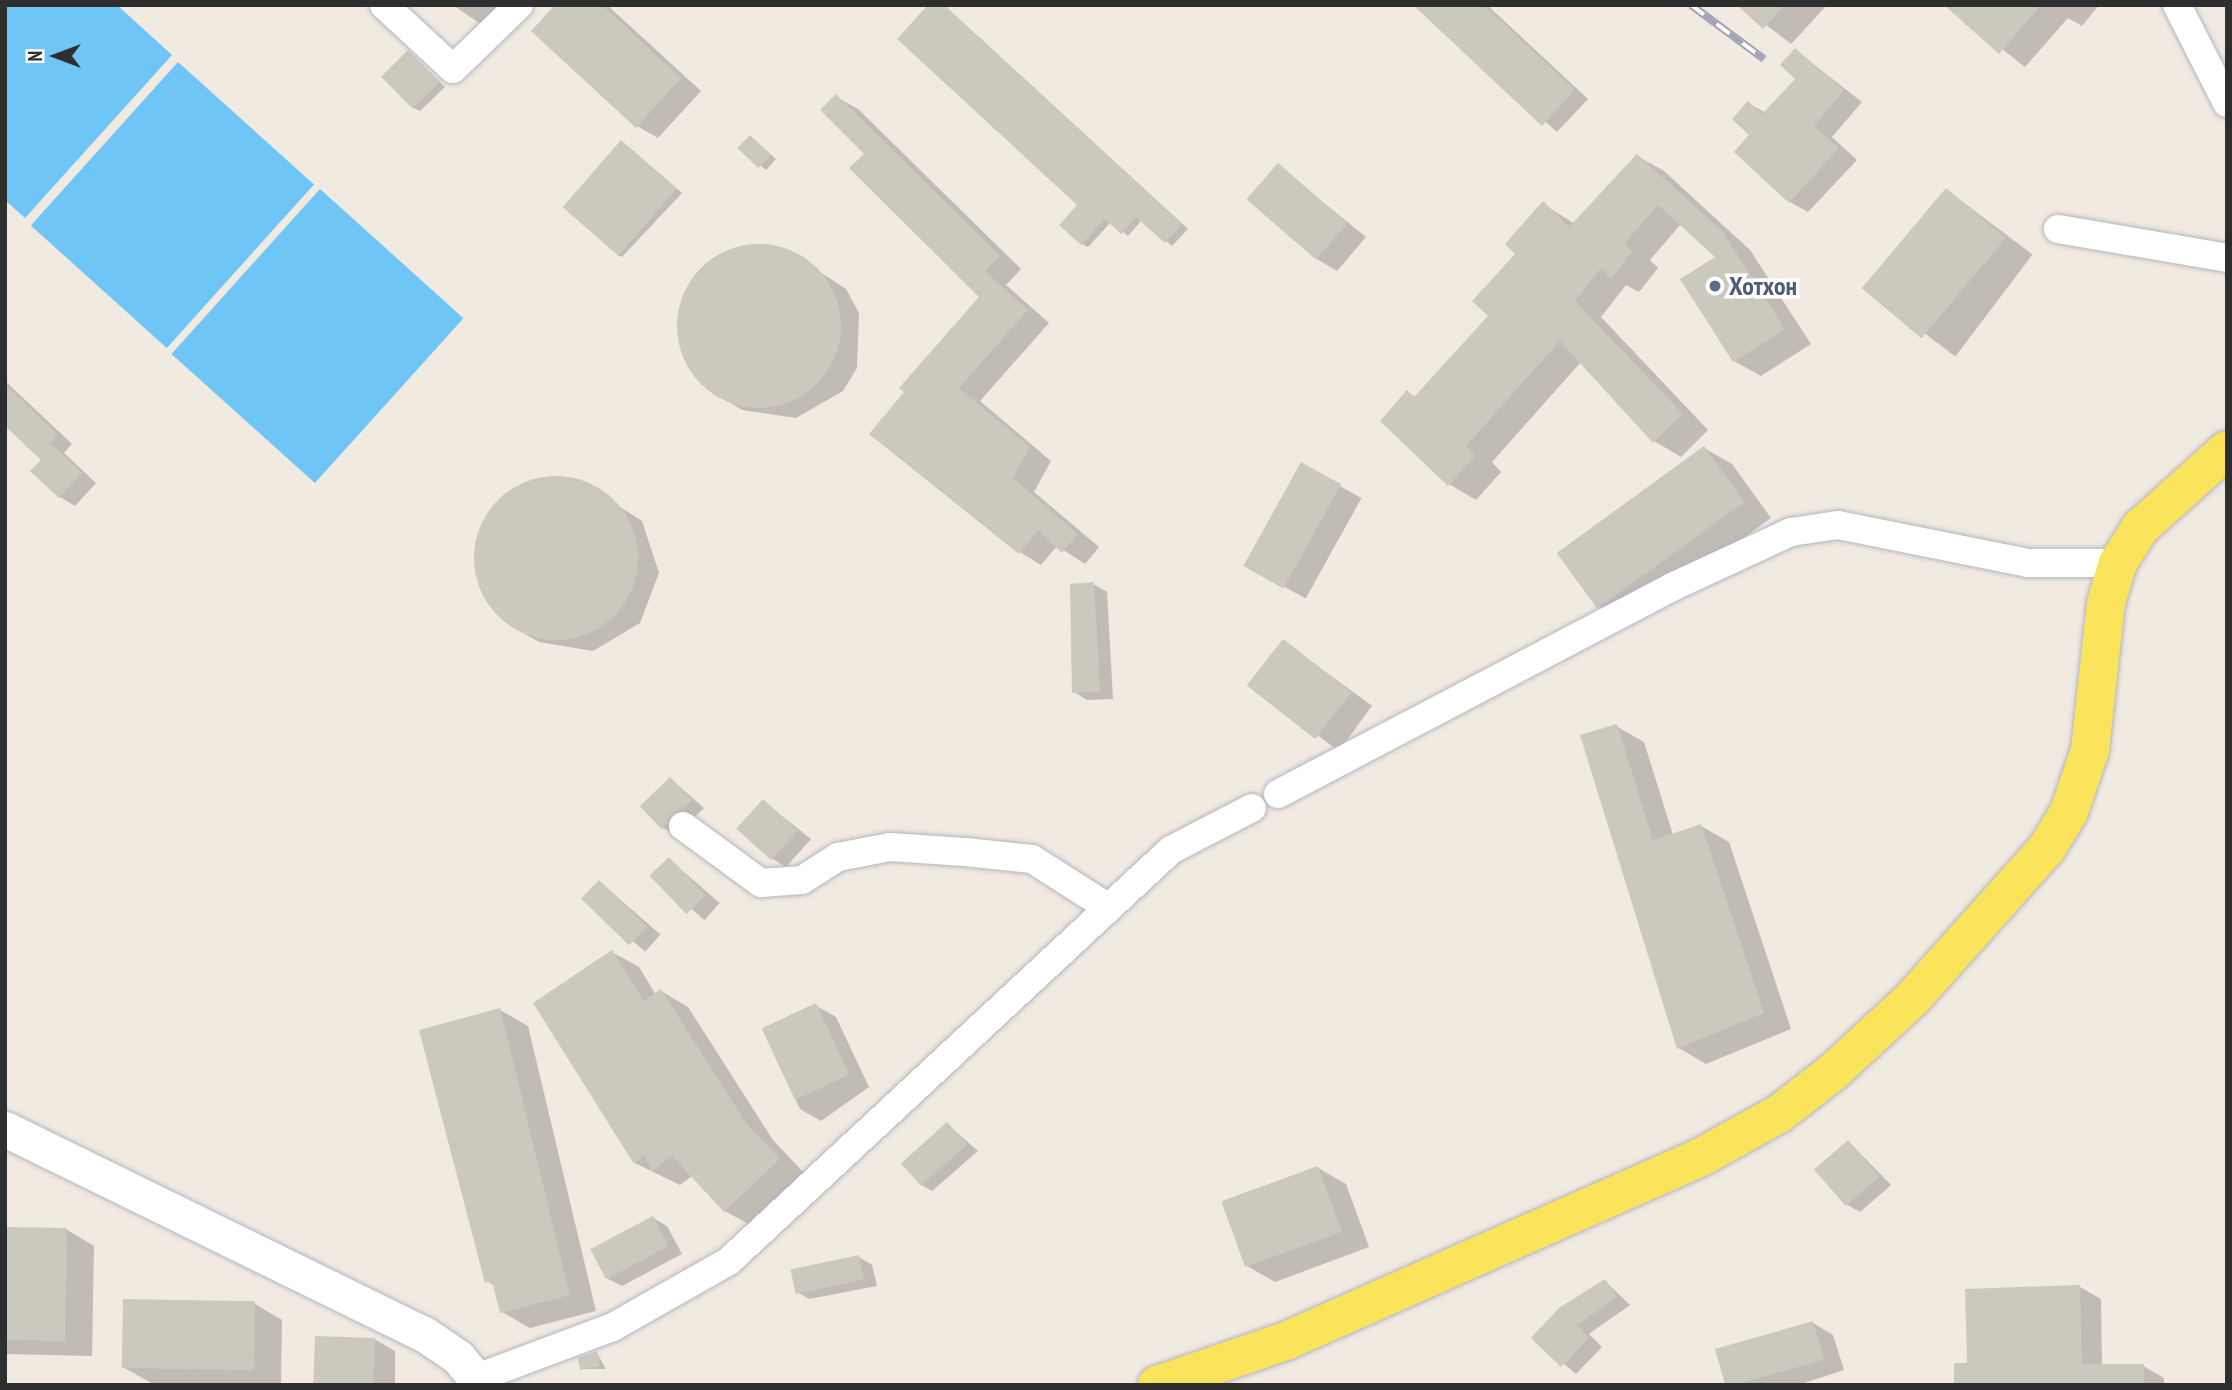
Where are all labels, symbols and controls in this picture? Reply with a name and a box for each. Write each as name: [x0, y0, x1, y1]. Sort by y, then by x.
north arrow: [21, 21, 91, 91]
text: N: [23, 51, 47, 61]
place label: Хотхон: [1729, 270, 1797, 302]
marker: Хотхон: [1707, 278, 1723, 294]

